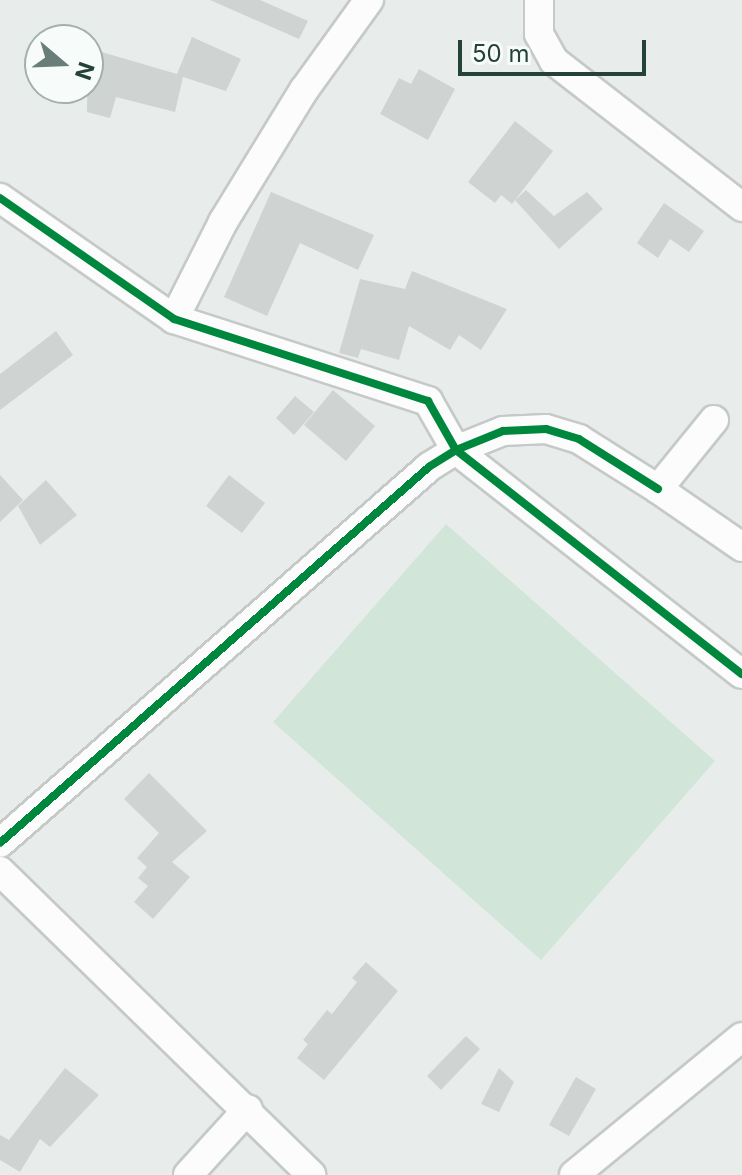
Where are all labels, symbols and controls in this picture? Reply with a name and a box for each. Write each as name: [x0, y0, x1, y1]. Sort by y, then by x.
north arrow: [24, 24, 104, 104]
scale bar: [462, 24, 650, 74]
text: 50 m: [472, 39, 530, 68]
text: N: [70, 59, 100, 83]

